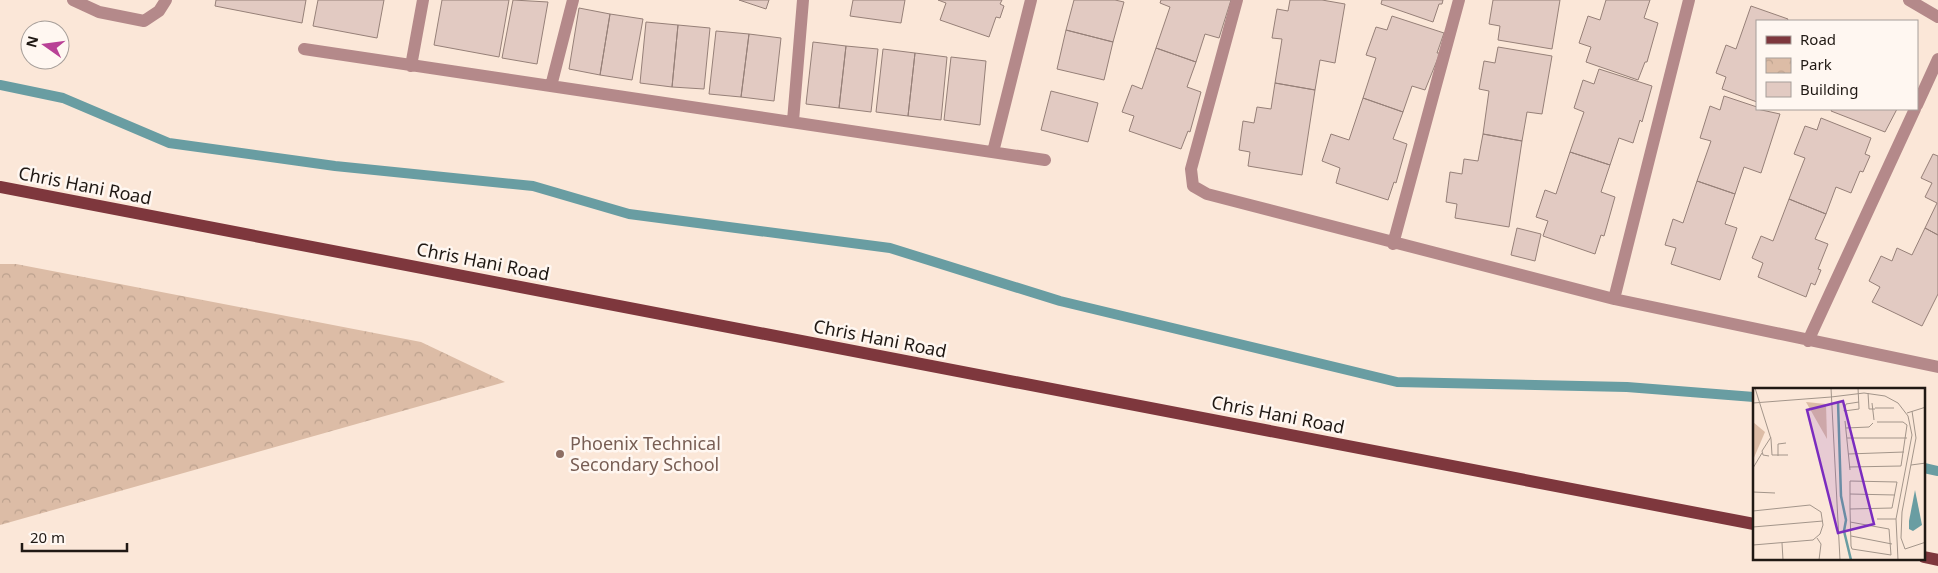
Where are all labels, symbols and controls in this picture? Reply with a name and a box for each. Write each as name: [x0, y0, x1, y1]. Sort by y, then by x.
north arrow: [20, 20, 70, 70]
legend: [1756, 20, 1918, 110]
text: Road: [1800, 29, 1836, 49]
text: N: [21, 34, 42, 50]
text: Park: [1800, 54, 1832, 74]
text: Building: [1800, 79, 1858, 99]
street label: Chris Hani Road: [17, 160, 154, 210]
street label: Chris Hani Road: [415, 236, 552, 286]
street label: Chris Hani Road: [812, 313, 949, 363]
inset map: [1753, 388, 1926, 560]
street label: Chris Hani Road: [1210, 389, 1347, 439]
place label: Phoenix Technical Secondary School: [570, 431, 721, 476]
marker: Phoenix Technical Secondary School: [554, 448, 566, 460]
scale bar: [22, 520, 128, 552]
text: 20 m: [30, 527, 65, 547]

